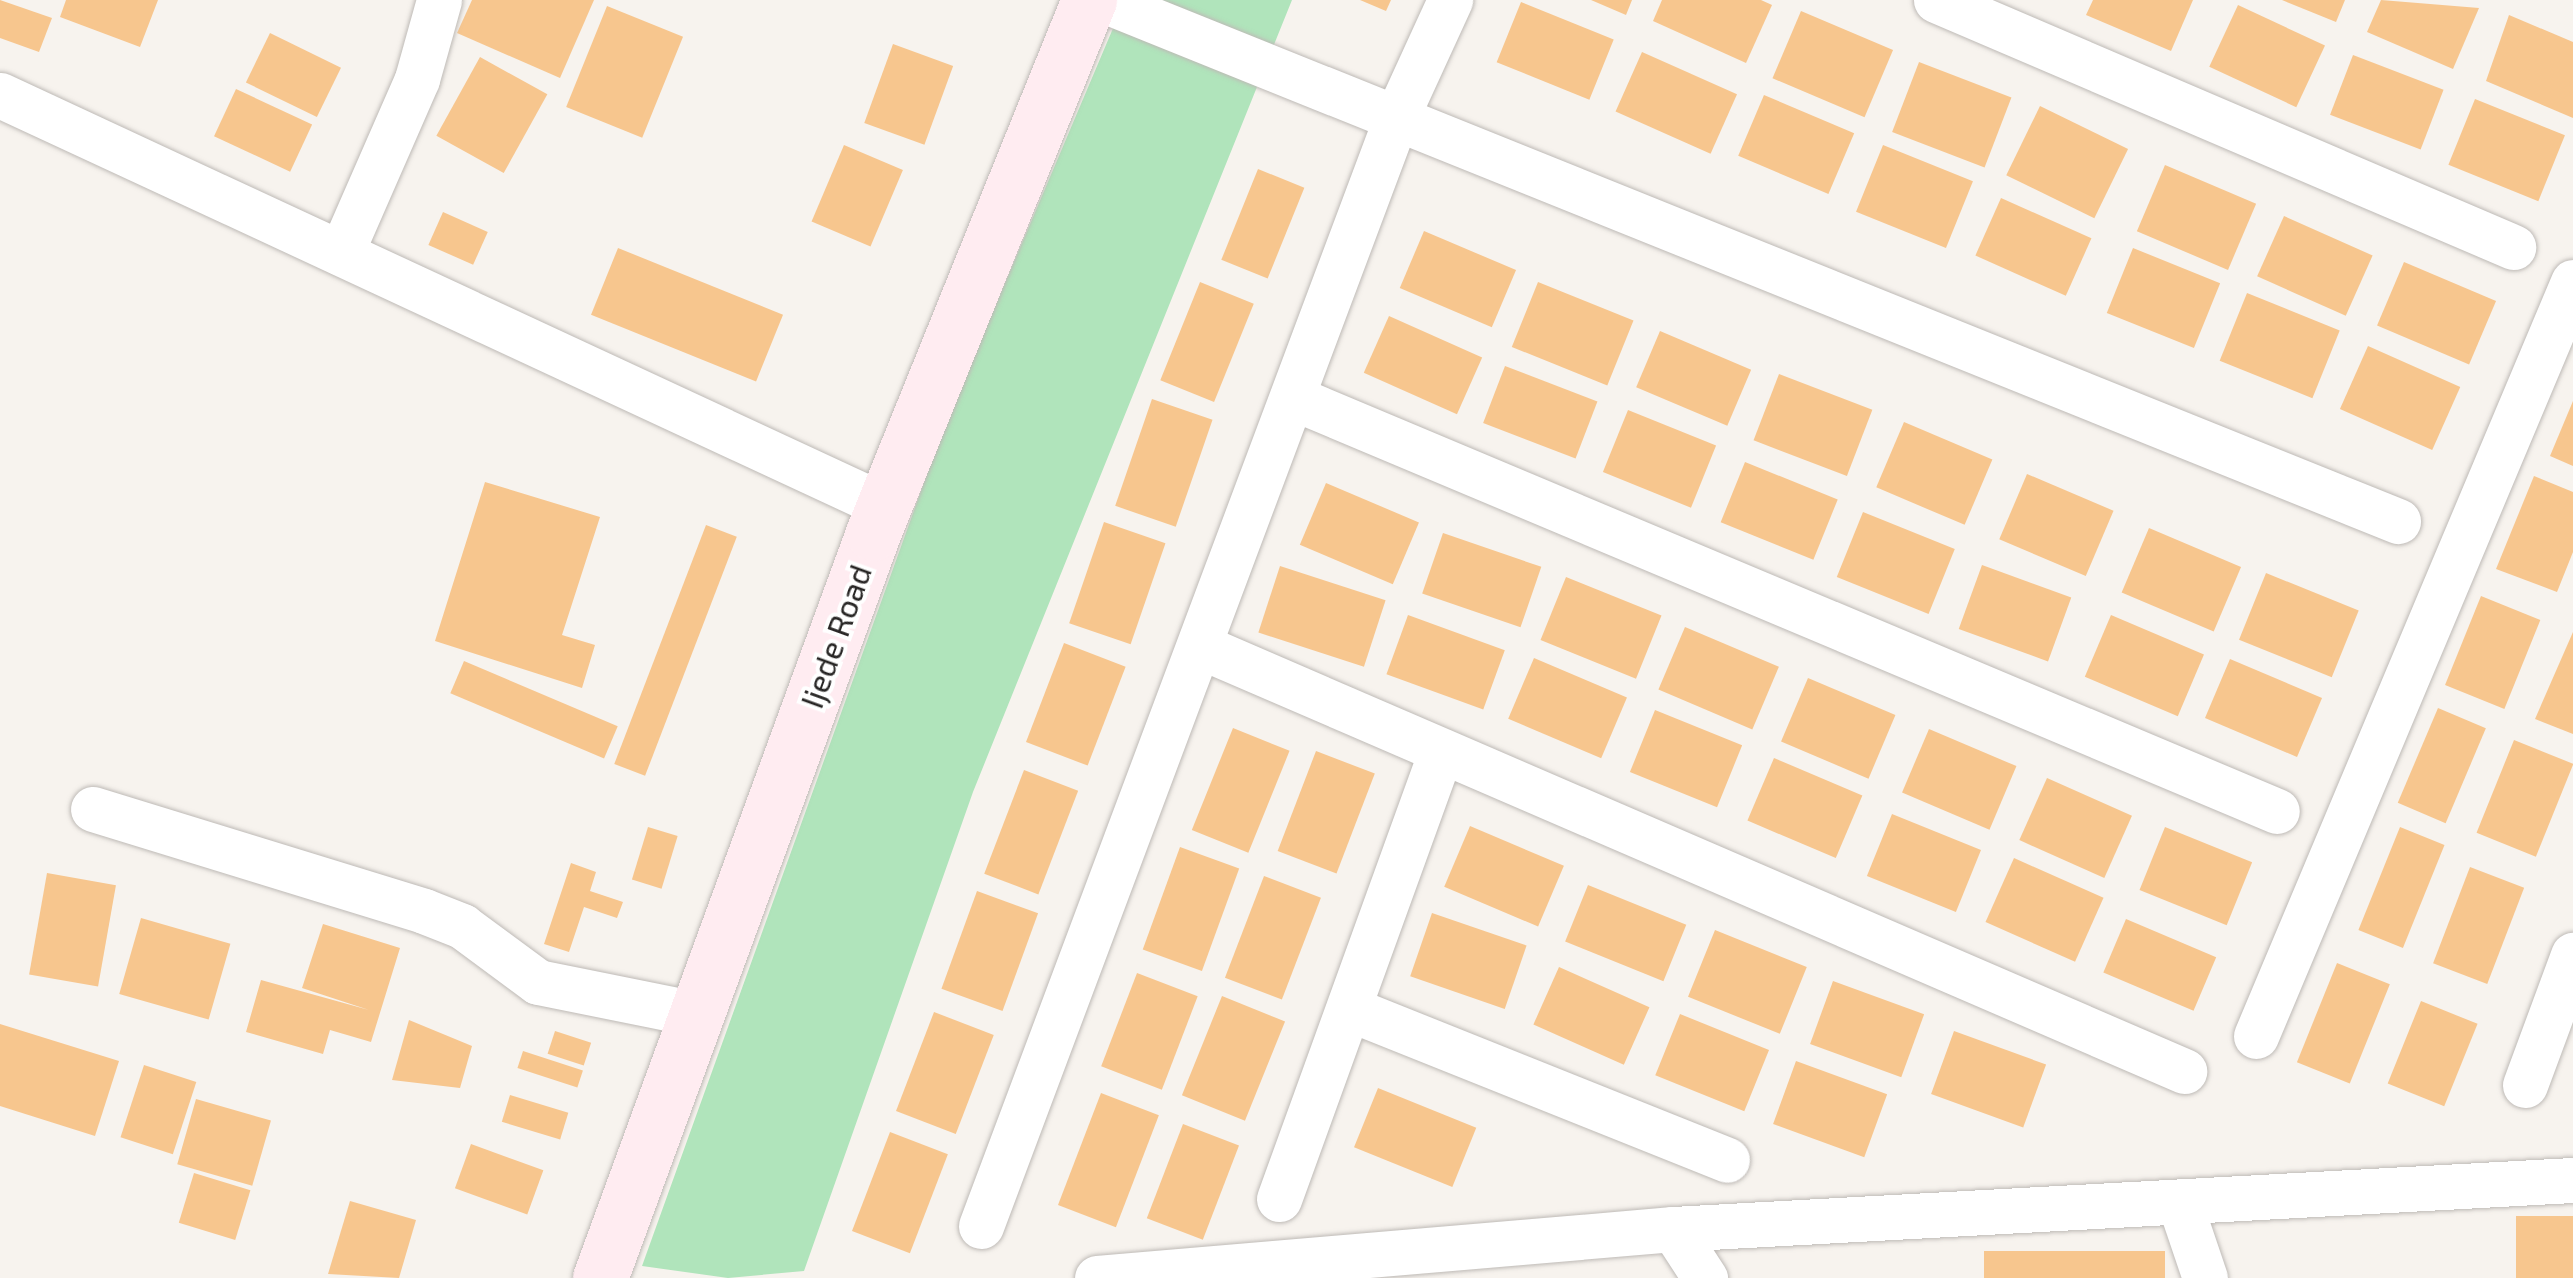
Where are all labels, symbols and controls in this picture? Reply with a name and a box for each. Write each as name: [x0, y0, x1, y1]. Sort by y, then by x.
street label: Ijede Road: [791, 559, 879, 713]

